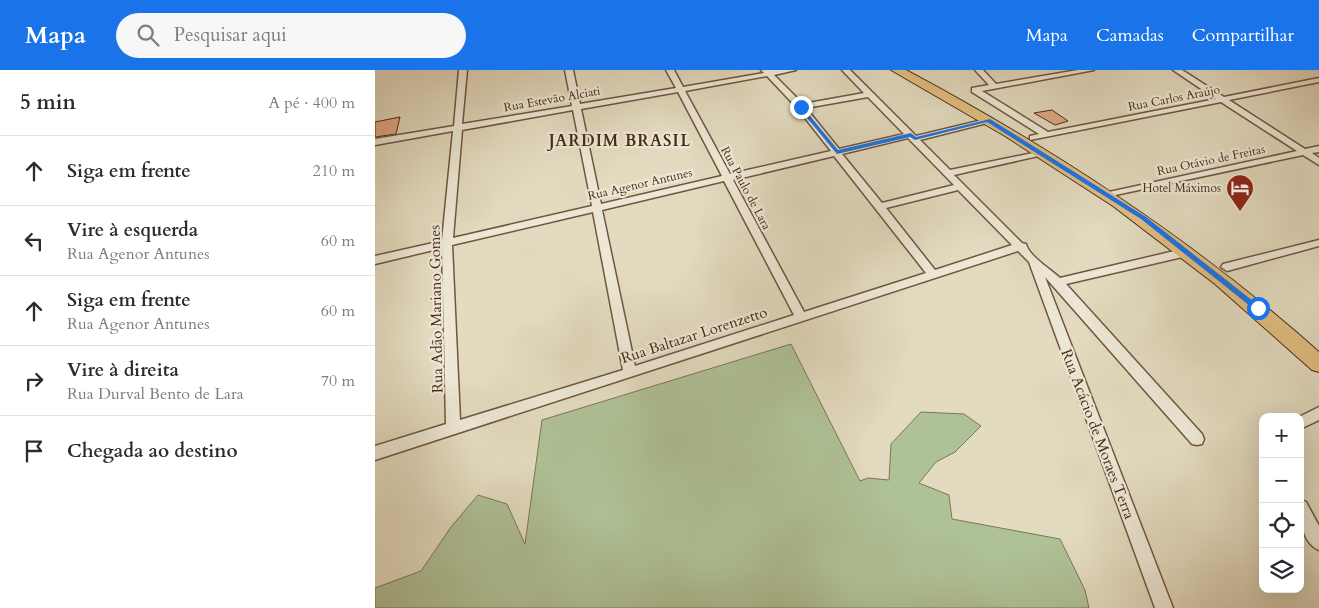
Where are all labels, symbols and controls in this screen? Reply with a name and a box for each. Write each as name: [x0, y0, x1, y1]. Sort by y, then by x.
search box: [116, 13, 466, 58]
text: Mapa: [25, 19, 86, 52]
icon: search: [134, 21, 162, 49]
text: Pesquisar aqui: [174, 22, 287, 48]
text: Mapa: [1026, 23, 1068, 48]
text: Camadas: [1096, 23, 1164, 48]
text: Compartilhar: [1192, 23, 1294, 48]
street label: Rua Carlos Araújo: [1127, 81, 1222, 115]
street label: Rua Estevão Alciati: [502, 83, 602, 115]
text: 5 min: [20, 88, 76, 117]
text: A pé · 400 m: [268, 92, 355, 114]
route end: [790, 96, 813, 119]
district label: JARDIM BRASIL: [547, 130, 691, 152]
street label: Rua Otávio de Freitas: [1156, 141, 1266, 179]
street label: Rua Paulo de Lara: [717, 144, 775, 233]
icon: ahead: [20, 157, 48, 185]
text: Siga em frente: [67, 158, 191, 184]
text: 210 m: [313, 160, 355, 182]
street label: Rua Agenor Antunes: [586, 164, 694, 204]
hotel icon: Hotel Máximos: [1225, 173, 1255, 212]
place label: Hotel Máximos: [1142, 180, 1221, 196]
text: Vire à esquerda: [67, 217, 198, 243]
street label: Rua Adão Mariano Gomes: [425, 225, 447, 393]
icon: left: [20, 227, 48, 255]
text: 60 m: [321, 230, 355, 252]
text: Rua Agenor Antunes: [67, 243, 210, 265]
text: Siga em frente: [67, 287, 191, 313]
icon: ahead: [20, 297, 48, 325]
route start: [1247, 297, 1270, 320]
text: 60 m: [321, 300, 355, 322]
street label: Rua Baltazar Lorenzetto: [618, 302, 770, 368]
text: Rua Agenor Antunes: [67, 313, 210, 335]
street label: Rua Acácio de Moraes Terra: [1056, 346, 1140, 522]
text: Vire à direita: [67, 357, 179, 383]
icon: right: [20, 367, 48, 395]
text: 70 m: [321, 370, 355, 392]
text: Rua Durval Bento de Lara: [67, 383, 244, 405]
map controls: [1259, 413, 1304, 593]
button: +: [1259, 413, 1304, 458]
icon: arrive: [20, 437, 48, 465]
text: Chegada ao destino: [67, 438, 238, 464]
button: −: [1259, 458, 1304, 503]
button: locate: [1259, 503, 1304, 548]
button: layers: [1259, 548, 1304, 593]

